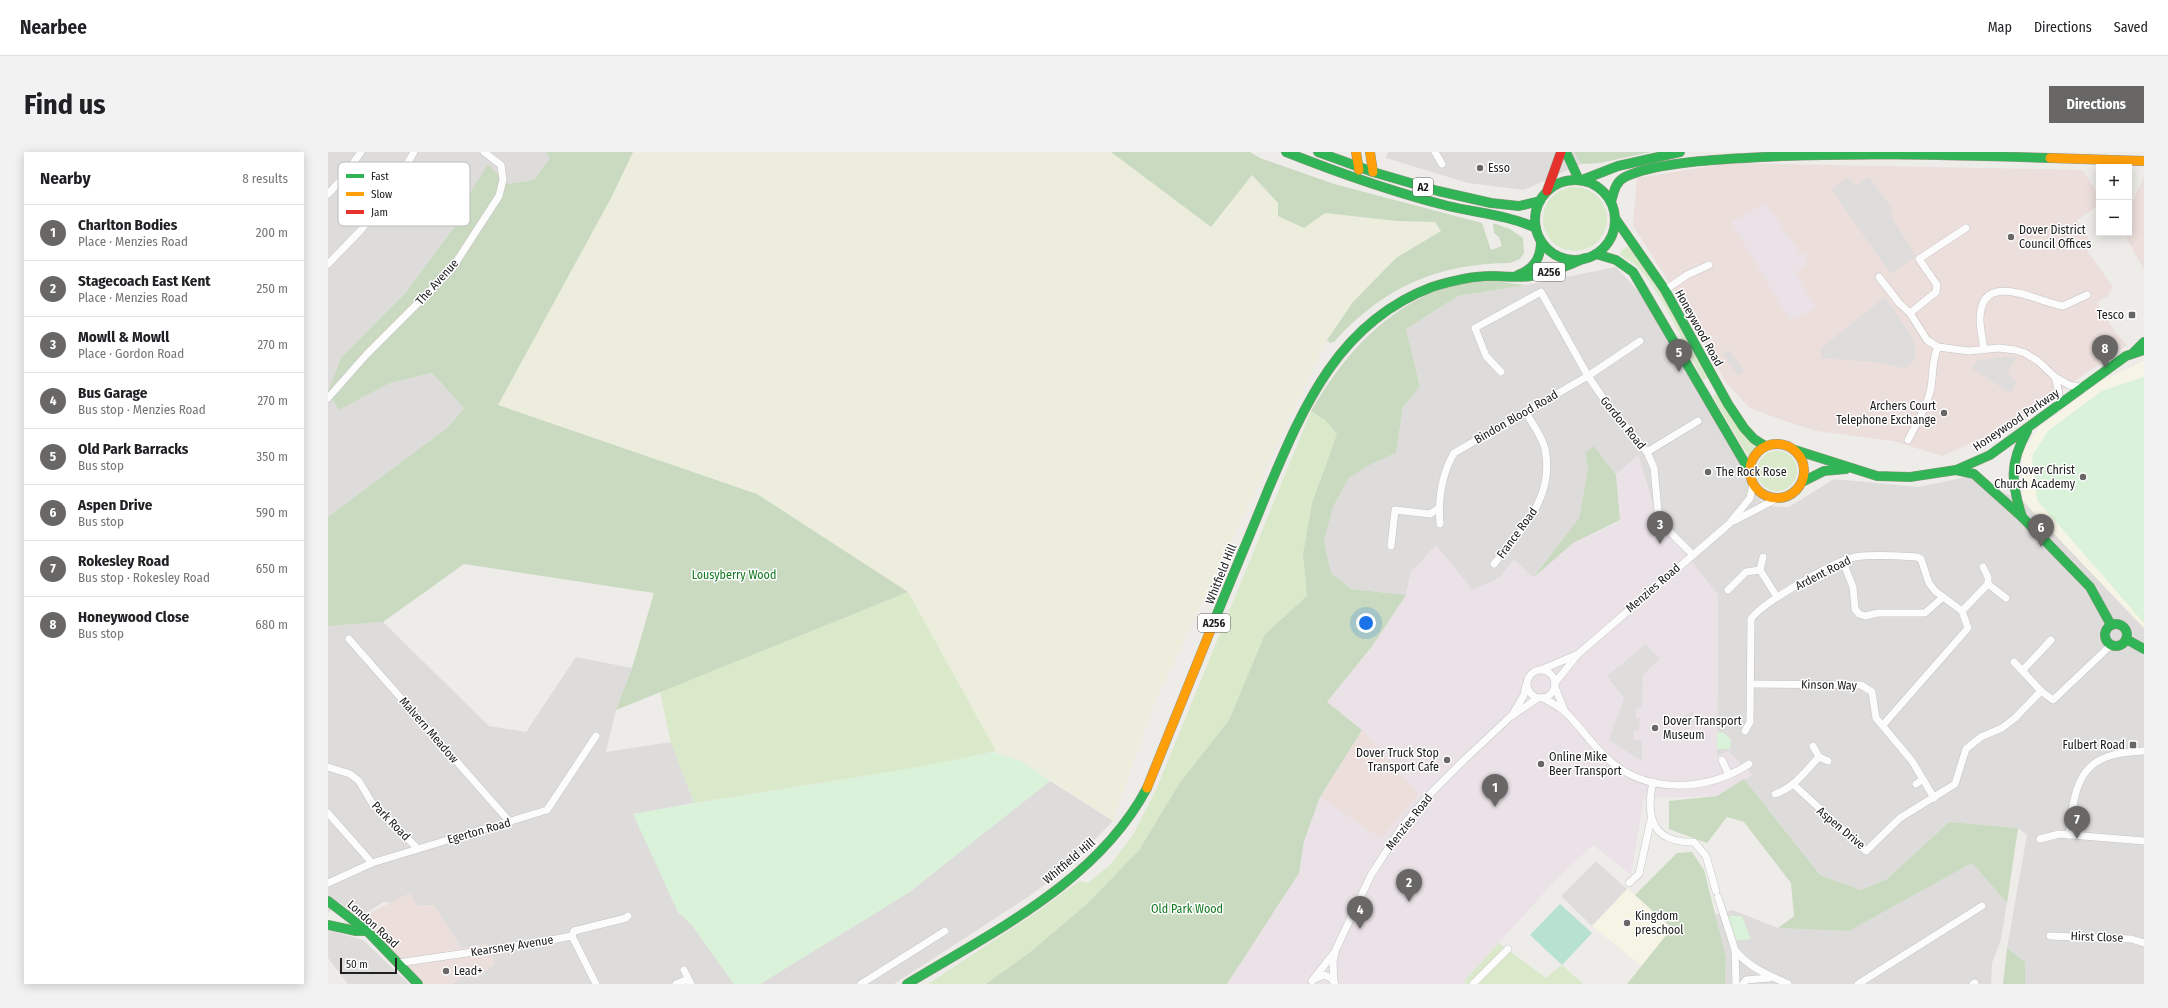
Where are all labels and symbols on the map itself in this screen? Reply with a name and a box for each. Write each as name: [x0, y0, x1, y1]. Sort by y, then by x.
place label: Esso: [1488, 161, 1510, 175]
legend: [338, 162, 470, 226]
marker: Esso: [1475, 163, 1485, 173]
text: Fast: [371, 170, 389, 183]
road number: A2: [1413, 178, 1433, 196]
text: Slow: [371, 188, 392, 201]
text: Jam: [371, 206, 388, 219]
place label: Dover District Council Offices: [2019, 223, 2091, 251]
marker: Dover District Council Offices: [2006, 232, 2016, 242]
street label: The Avenue: [413, 256, 461, 308]
road number: A256: [1533, 263, 1565, 281]
street label: Honeywood Road: [1672, 287, 1726, 369]
place label: Tesco: [2097, 308, 2124, 322]
marker: Tesco: [2127, 310, 2137, 320]
pin: 8: [2092, 335, 2118, 368]
pin: 5: [1666, 339, 1692, 372]
street label: Honeywood Parkway: [1970, 386, 2062, 454]
street label: Bindon Blood Road: [1472, 387, 1560, 447]
street label: Gordon Road: [1597, 394, 1649, 452]
place label: Archers Court Telephone Exchange: [1836, 399, 1936, 427]
marker: Archers Court Telephone Exchange: [1939, 408, 1949, 418]
place label: Dover Christ Church Academy: [1994, 463, 2076, 491]
place label: The Rock Rose: [1716, 465, 1787, 479]
marker: The Rock Rose: [1703, 467, 1713, 477]
marker: Dover Christ Church Academy: [2078, 472, 2088, 482]
street label: France Road: [1494, 505, 1540, 561]
pin: 3: [1647, 511, 1673, 544]
pin: 6: [2028, 514, 2054, 547]
street label: Whitfield Hill: [1203, 542, 1239, 606]
street label: Ardent Road: [1793, 553, 1853, 593]
street label: Menzies Road: [1623, 561, 1683, 615]
park label: Lousyberry Wood: [692, 568, 776, 582]
your location: [1356, 613, 1376, 633]
road number: A256: [1198, 614, 1230, 632]
street label: Kinson Way: [1801, 678, 1858, 692]
street label: Malvern Meadow: [397, 694, 462, 766]
place label: Dover Transport Museum: [1663, 714, 1742, 742]
marker: Dover Transport Museum: [1650, 723, 1660, 733]
place label: Fulbert Road: [2063, 738, 2125, 752]
marker: Fulbert Road: [2128, 740, 2138, 750]
place label: Dover Truck Stop Transport Cafe: [1356, 746, 1439, 774]
place label: Online Mike Beer Transport: [1549, 750, 1622, 778]
marker: Dover Truck Stop Transport Cafe: [1442, 755, 1452, 765]
marker: Online Mike Beer Transport: [1536, 759, 1546, 769]
pin: 1: [1482, 774, 1508, 807]
street label: Menzies Road: [1383, 791, 1435, 853]
street label: Park Road: [369, 799, 413, 843]
street label: Aspen Drive: [1814, 804, 1868, 852]
pin: 7: [2064, 806, 2090, 839]
street label: Egerton Road: [446, 815, 512, 847]
street label: Whitfield Hill: [1040, 835, 1098, 887]
pin: 2: [1396, 869, 1422, 902]
pin: 4: [1347, 896, 1373, 929]
street label: London Road: [344, 897, 402, 951]
park label: Old Park Wood: [1151, 902, 1223, 916]
place label: Kingdom preschool: [1635, 909, 1684, 937]
marker: Kingdom preschool: [1622, 918, 1632, 928]
street label: Hirst Close: [2070, 929, 2124, 945]
street label: Kearsney Avenue: [470, 933, 554, 959]
scale bar: [340, 956, 397, 975]
place label: Lead+: [454, 964, 483, 978]
marker: Lead+: [441, 966, 451, 976]

